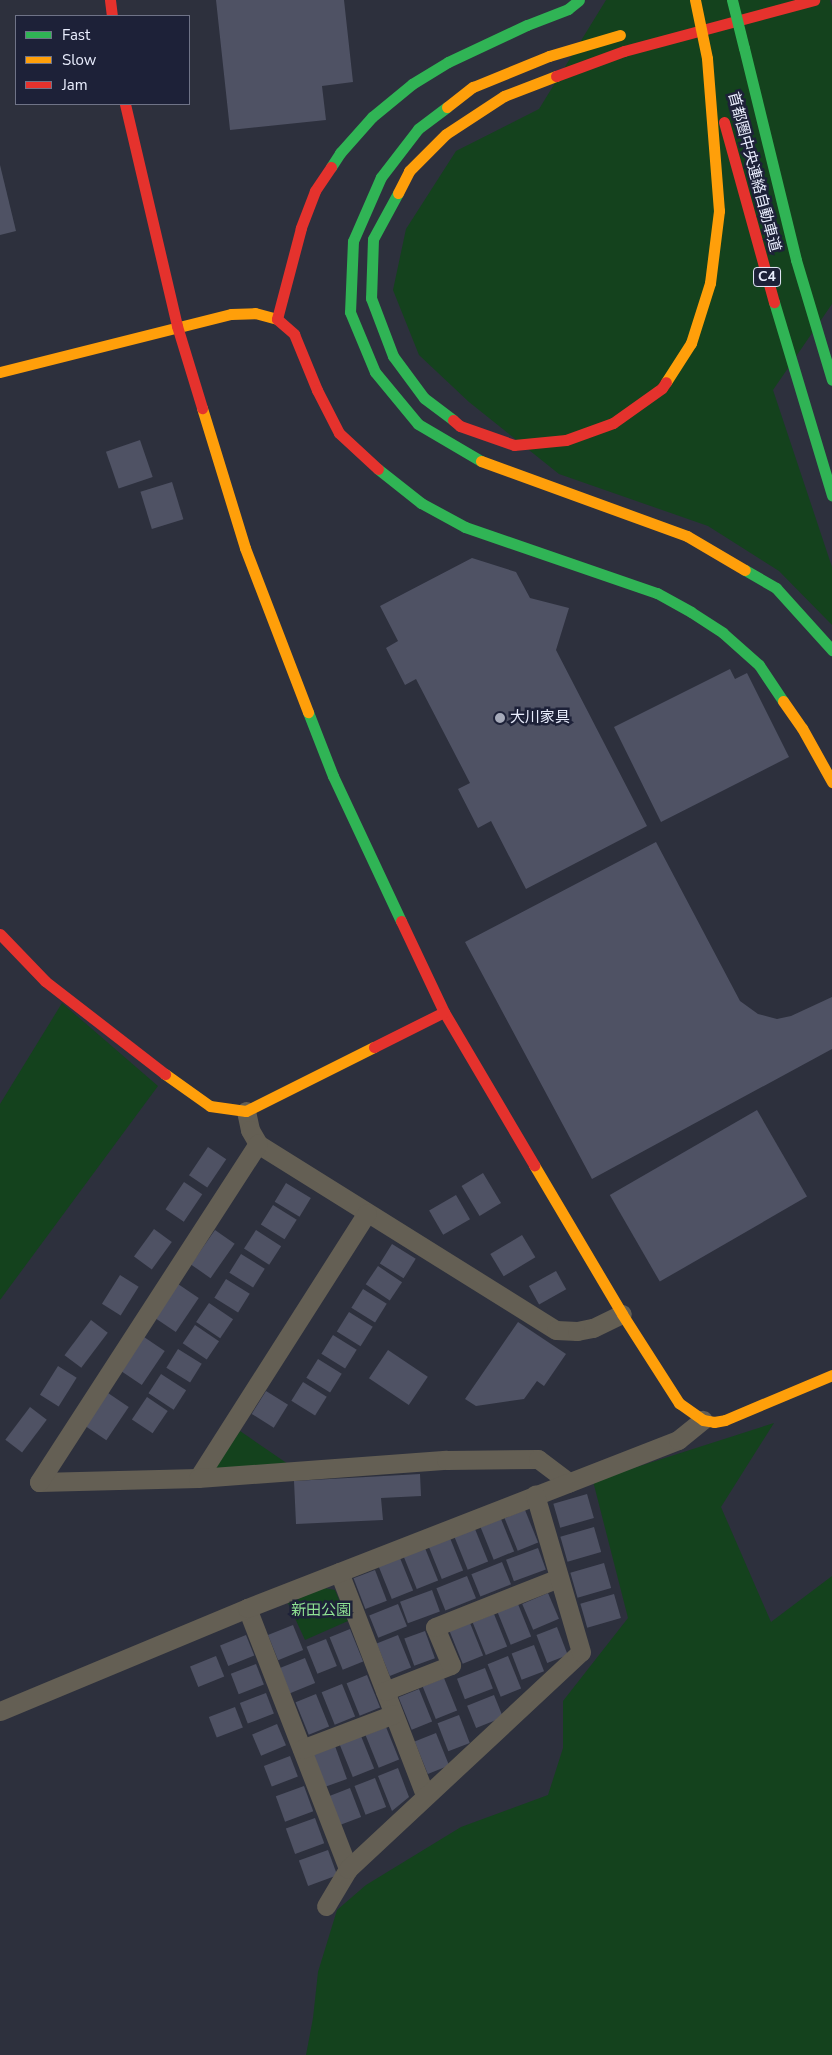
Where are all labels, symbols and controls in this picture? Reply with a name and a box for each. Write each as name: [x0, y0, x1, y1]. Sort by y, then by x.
legend: [15, 15, 190, 105]
text: Fast: [62, 25, 90, 45]
text: Slow: [62, 50, 96, 70]
text: Jam: [62, 75, 88, 95]
street label: 首都圏中央連絡自動車道: [724, 90, 784, 254]
road number: C4: [752, 266, 782, 288]
place label: 大川家具: [510, 709, 570, 727]
marker: 大川家具: [494, 712, 506, 724]
park label: 新田公園: [291, 1602, 351, 1620]

